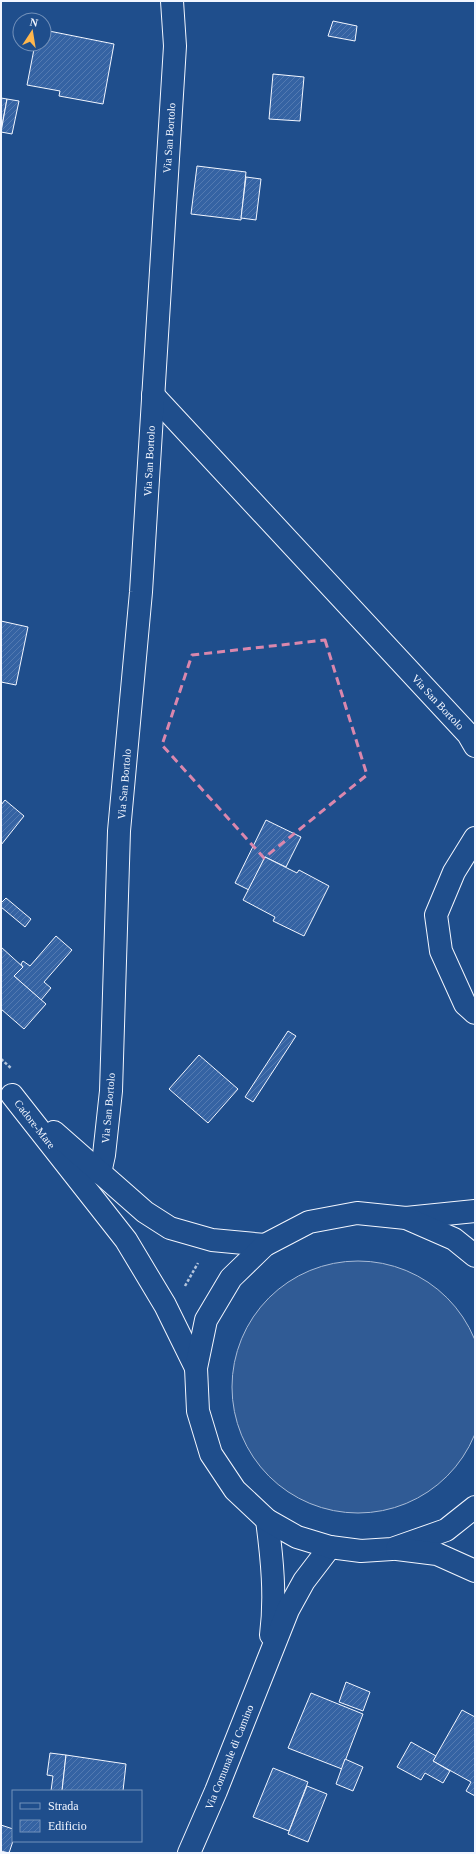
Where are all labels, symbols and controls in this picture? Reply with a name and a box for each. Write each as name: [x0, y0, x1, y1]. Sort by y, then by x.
north arrow: [12, 12, 52, 52]
text: N: [29, 16, 39, 29]
street label: Via San Bortolo: [161, 102, 177, 174]
street label: Via San Bortolo: [141, 425, 157, 497]
street label: Via San Bortolo: [409, 672, 467, 732]
street label: Via San Bortolo: [115, 748, 133, 820]
street label: Via San Bortolo: [99, 1072, 117, 1144]
street label: Cadore-Mare: [12, 1097, 58, 1151]
street label: Via Comunale di Camino: [202, 1702, 256, 1811]
legend: [12, 1790, 142, 1842]
text: Strada: [48, 1799, 79, 1813]
text: Edificio: [48, 1819, 87, 1833]

